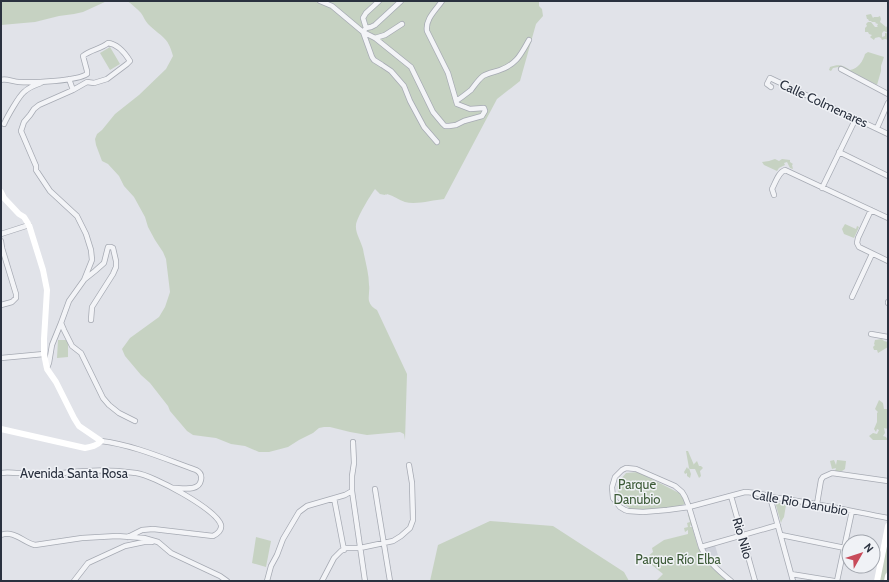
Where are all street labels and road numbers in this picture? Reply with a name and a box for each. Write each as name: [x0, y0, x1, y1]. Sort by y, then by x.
street label: Calle Colmenares: [777, 76, 871, 131]
street label: Avenida Santa Rosa: [20, 465, 129, 481]
street label: Calle Rio Danubio: [751, 486, 849, 518]
street label: Rio Nilo: [729, 515, 757, 561]

